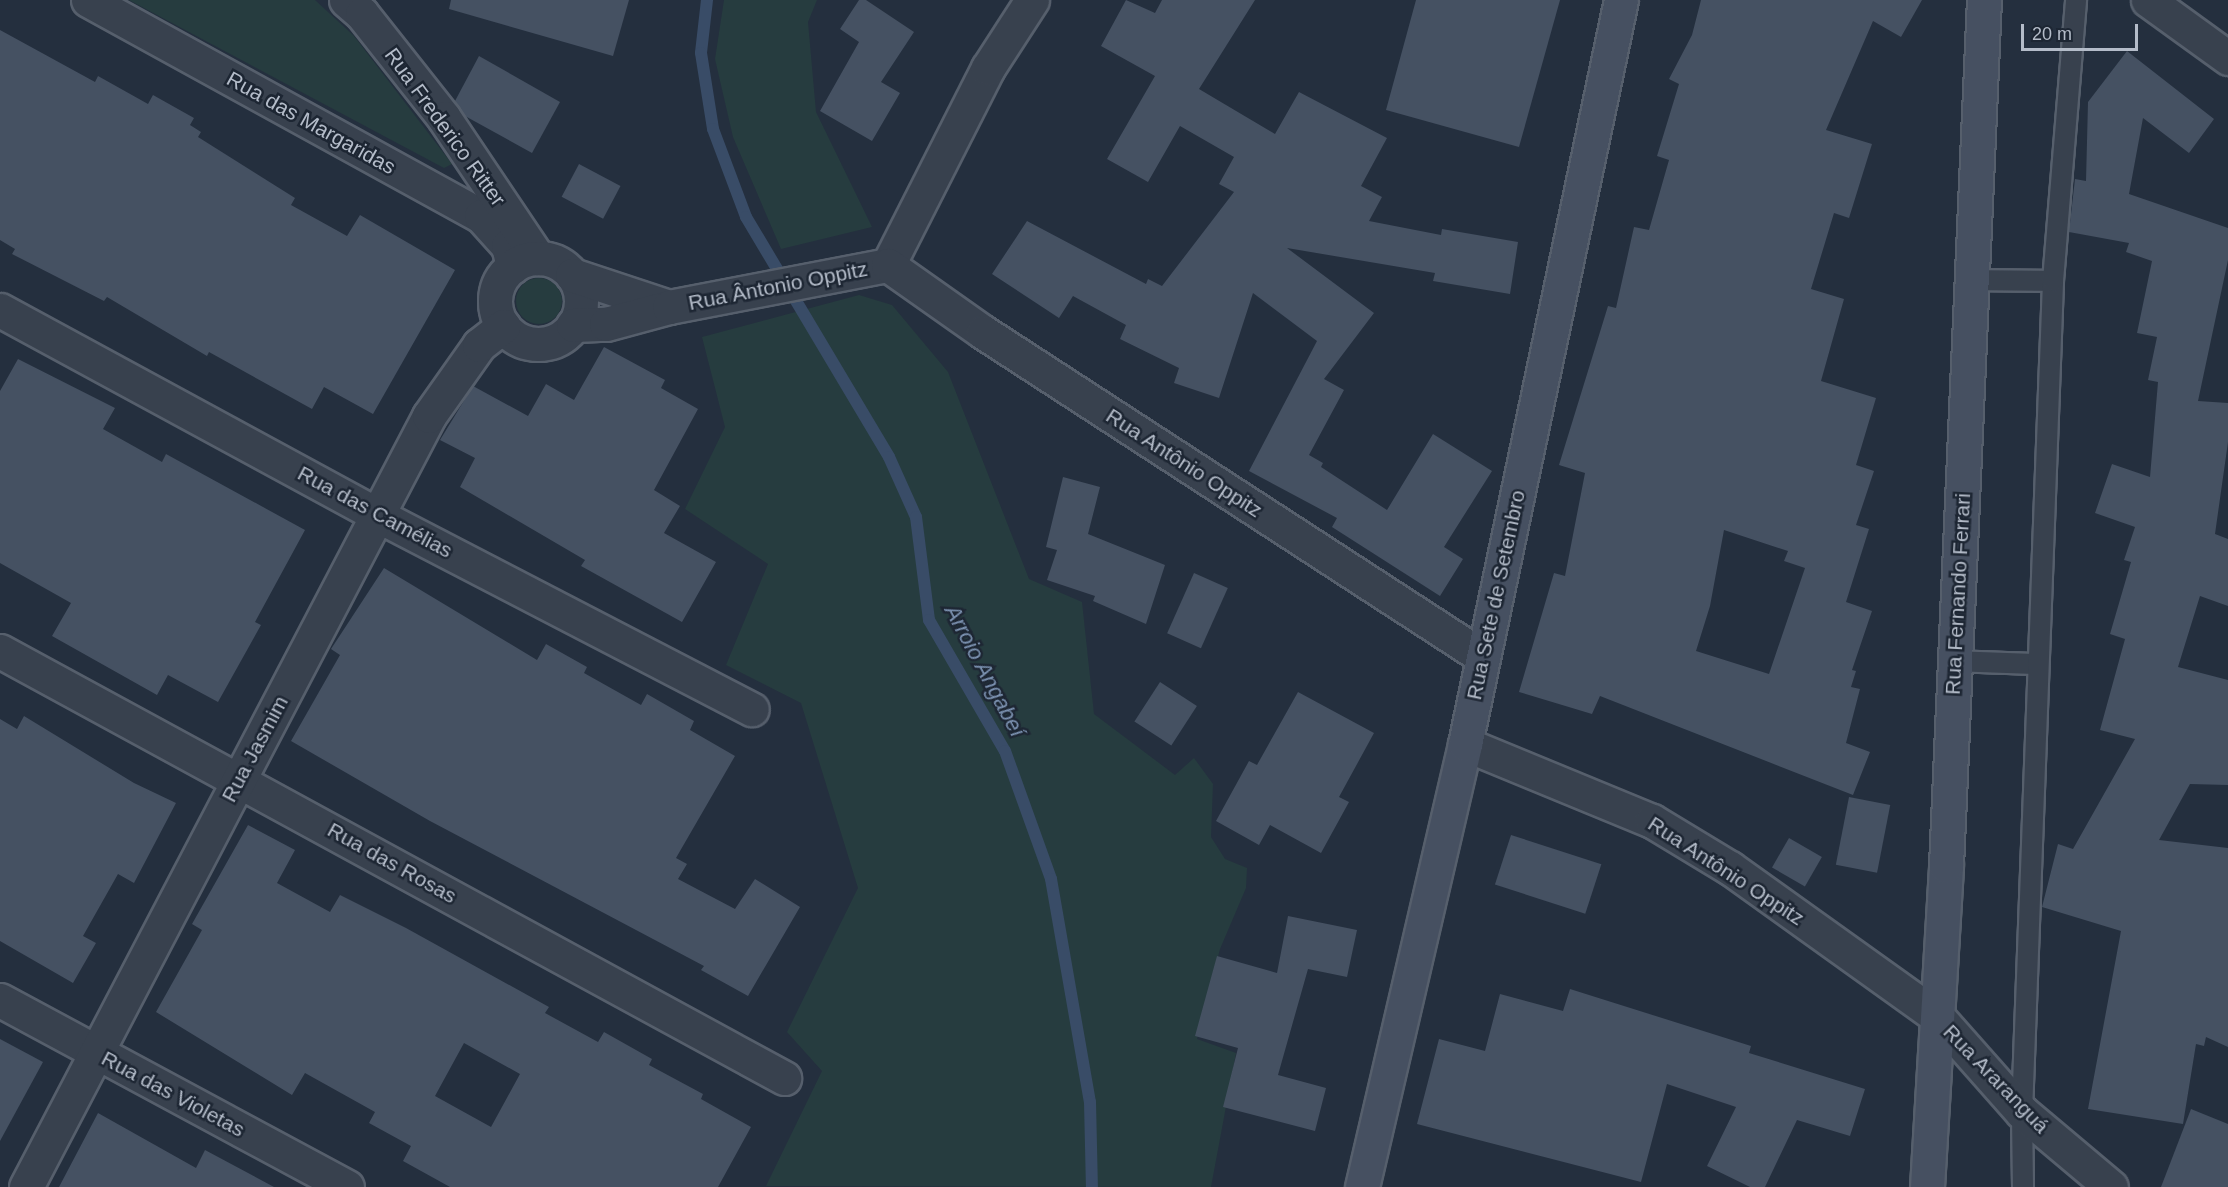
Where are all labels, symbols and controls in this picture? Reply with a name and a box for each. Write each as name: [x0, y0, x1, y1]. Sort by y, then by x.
scale bar: [2024, 12, 2141, 50]
text: 20 m: [2032, 24, 2072, 44]
street label: Rua Frederico Ritter: [379, 43, 511, 211]
street label: Rua das Margaridas: [222, 66, 400, 180]
street label: Rua Ântonio Oppitz: [686, 256, 870, 316]
street label: Rua Antônio Oppitz: [1101, 403, 1267, 523]
street label: Rua das Camélias: [293, 461, 457, 563]
street label: Rua Sete de Setembro: [1461, 488, 1531, 702]
street label: Rua Fernando Ferrari: [1940, 493, 1976, 695]
water label: Arroio Angabeí: [939, 600, 1031, 742]
street label: Rua Jasmim: [216, 692, 294, 806]
street label: Rua Antônio Oppitz: [1643, 811, 1809, 931]
street label: Rua das Rosas: [323, 817, 461, 909]
street label: Rua Araranguá: [1937, 1019, 2055, 1139]
street label: Rua das Violetas: [97, 1046, 249, 1142]

